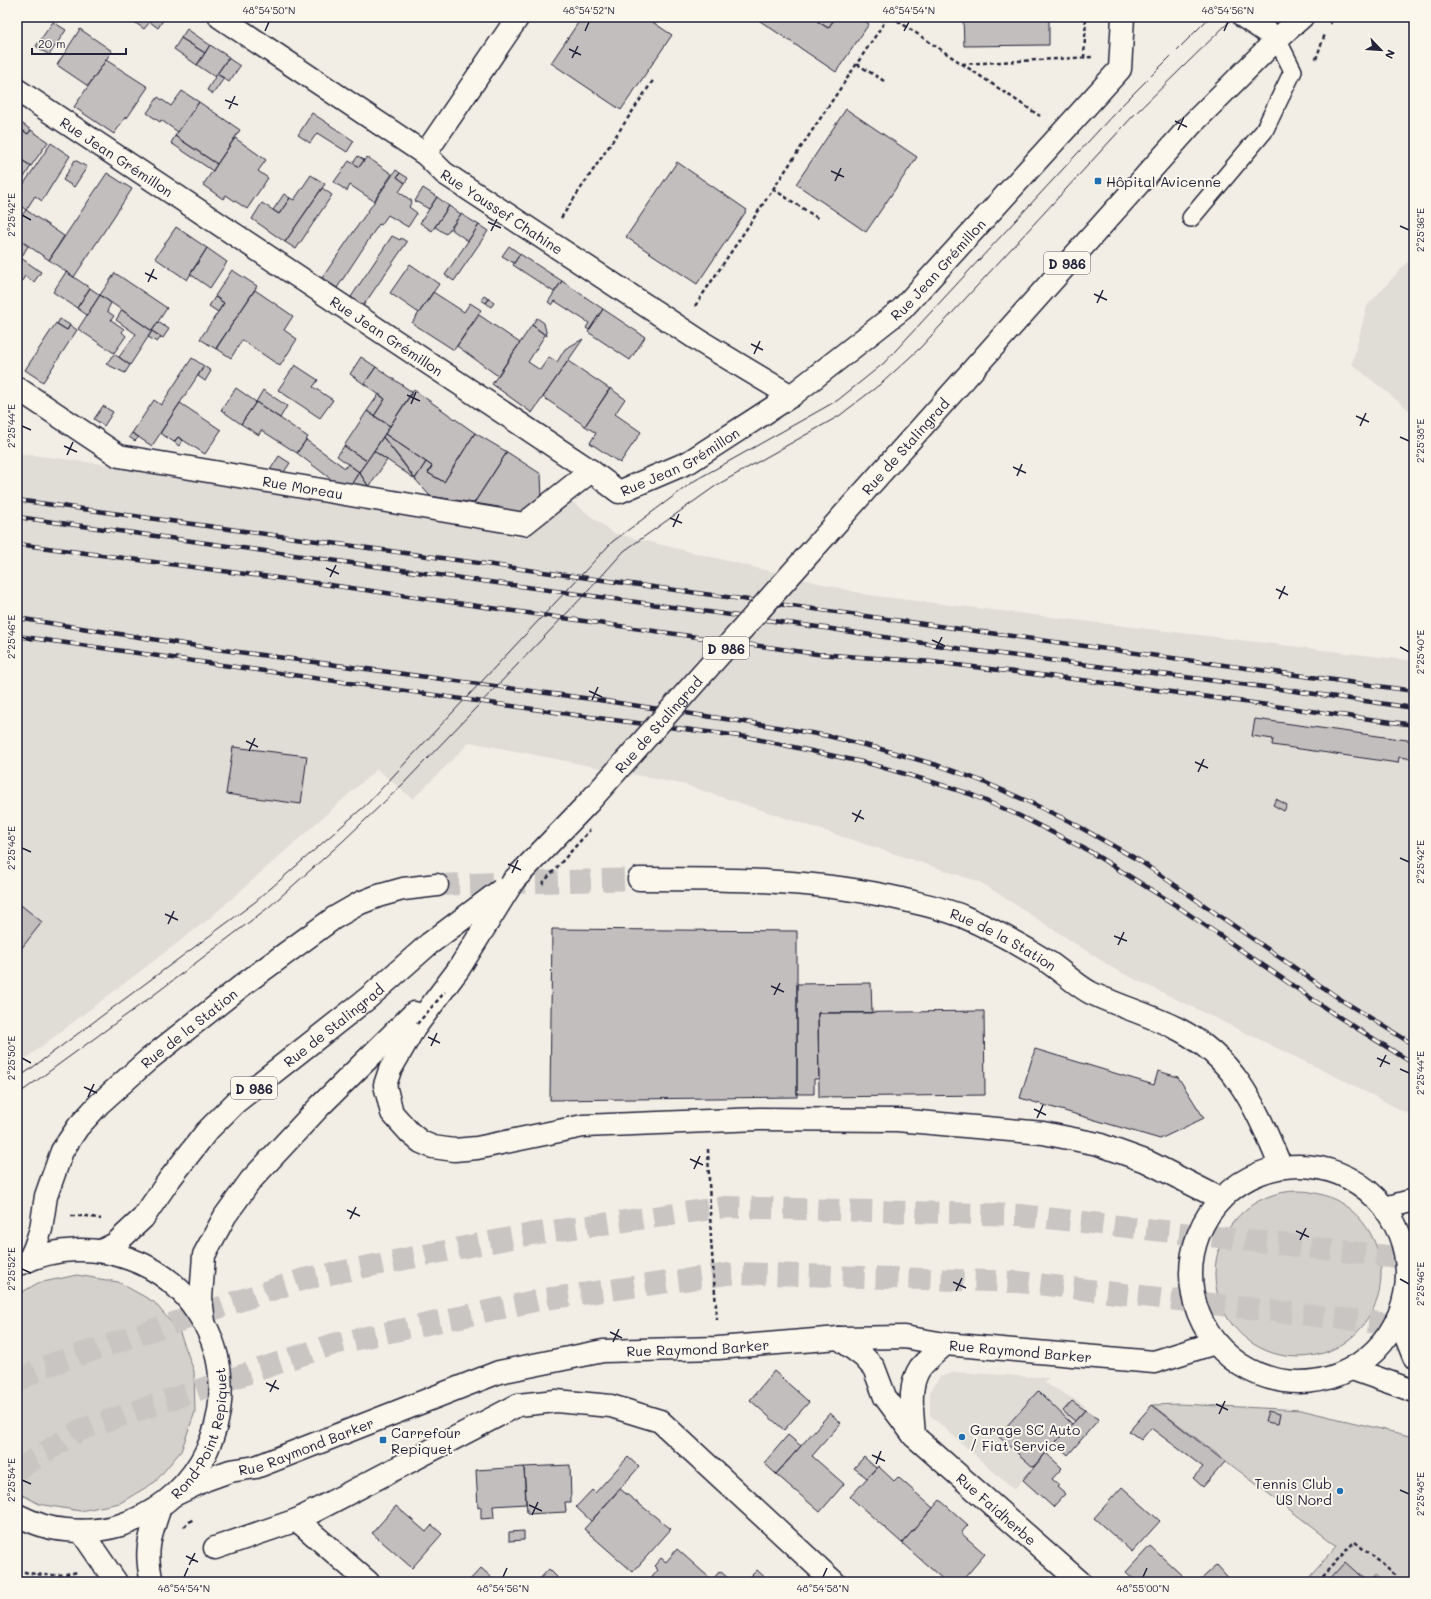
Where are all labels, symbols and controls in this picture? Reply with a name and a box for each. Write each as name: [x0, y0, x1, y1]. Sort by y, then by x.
text: 48°54'50"N: [243, 3, 295, 17]
text: 48°54'52"N: [563, 3, 615, 17]
text: 48°54'54"N: [883, 3, 935, 17]
text: 48°54'56"N: [1202, 3, 1254, 17]
scale bar: [32, 30, 126, 56]
north arrow: [1361, 30, 1401, 70]
text: 20 m: [38, 35, 66, 51]
text: N: [1382, 47, 1399, 61]
street label: Rue Jean Grémillon: [57, 112, 177, 201]
street label: Rue Youssef Chahine: [437, 164, 567, 258]
place label: Hôpital Avicenne: [1106, 172, 1221, 191]
marker: Hôpital Avicenne: [1093, 176, 1103, 186]
text: 2°25'42"E: [4, 193, 18, 237]
text: 2°25'36"E: [1413, 208, 1427, 252]
street label: Rue Jean Grémillon: [886, 214, 989, 324]
road number: D 986: [1044, 252, 1090, 274]
street label: Rue Jean Grémillon: [327, 291, 447, 380]
street label: Rue de Stalingrad: [857, 394, 953, 498]
text: 2°25'44"E: [4, 404, 18, 448]
text: 2°25'38"E: [1413, 419, 1427, 463]
street label: Rue Jean Grémillon: [617, 423, 743, 500]
street label: Rue Moreau: [261, 471, 345, 503]
text: 2°25'46"E: [4, 615, 18, 659]
text: 2°25'40"E: [1413, 630, 1427, 674]
road number: D 986: [703, 637, 749, 659]
street label: Rue de Stalingrad: [610, 672, 706, 777]
text: 2°25'48"E: [4, 826, 18, 870]
text: 2°25'42"E: [1413, 840, 1427, 884]
street label: Rue de la Station: [948, 903, 1061, 975]
street label: Rue de Stalingrad: [279, 979, 388, 1071]
street label: Rue de la Station: [136, 984, 241, 1072]
text: 2°25'50"E: [4, 1036, 18, 1080]
text: 2°25'44"E: [1413, 1051, 1427, 1095]
road number: D 986: [231, 1077, 277, 1099]
text: 2°25'52"E: [4, 1247, 18, 1291]
text: 2°25'46"E: [1413, 1262, 1427, 1306]
street label: Rue Raymond Barker: [626, 1334, 770, 1360]
street label: Rue Raymond Barker: [948, 1335, 1093, 1366]
street label: Rond-Point Repiquet: [166, 1367, 230, 1503]
street label: Rue Raymond Barker: [237, 1412, 376, 1479]
place label: Garage SC Auto / Fiat Service: [970, 1420, 1080, 1455]
place label: Carrefour Repiquet: [391, 1423, 461, 1458]
marker: Garage SC Auto / Fiat Service: [957, 1432, 967, 1442]
marker: Carrefour Repiquet: [378, 1435, 388, 1445]
text: 2°25'54"E: [4, 1458, 18, 1502]
street label: Rue Faidherbe: [953, 1468, 1041, 1549]
text: 2°25'48"E: [1413, 1472, 1427, 1516]
place label: Tennis Club US Nord: [1254, 1474, 1332, 1509]
marker: Tennis Club US Nord: [1335, 1486, 1345, 1496]
text: 48°54'54"N: [158, 1581, 210, 1595]
text: 48°54'56"N: [477, 1581, 529, 1595]
text: 48°54'58"N: [797, 1581, 849, 1595]
text: 48°55'00"N: [1117, 1581, 1169, 1595]

